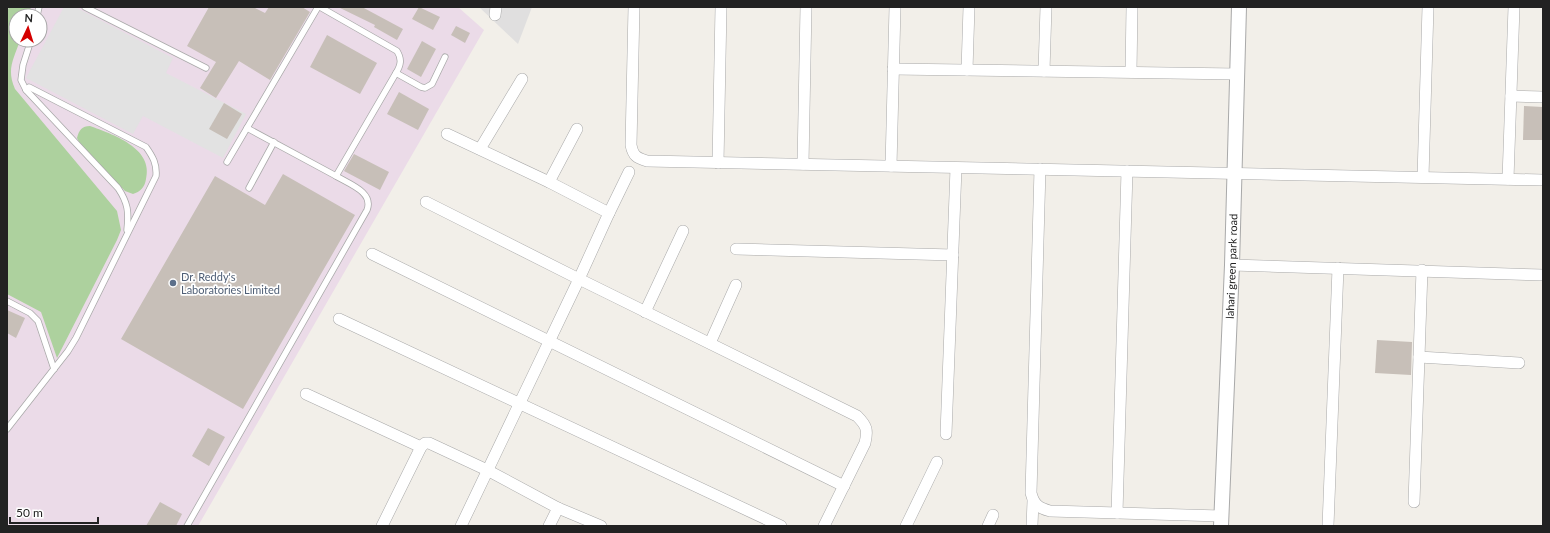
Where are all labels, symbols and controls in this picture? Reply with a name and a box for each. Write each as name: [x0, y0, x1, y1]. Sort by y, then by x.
north arrow: [8, 8, 48, 48]
text: N: [24, 11, 33, 24]
street label: lahari green park road: [1223, 214, 1239, 319]
place label: Dr. Reddy's Laboratories Limited: [181, 270, 280, 296]
marker: Dr. Reddy's Laboratories Limited: [168, 278, 178, 288]
scale bar: [10, 499, 98, 525]
text: 50 m: [16, 505, 43, 520]

